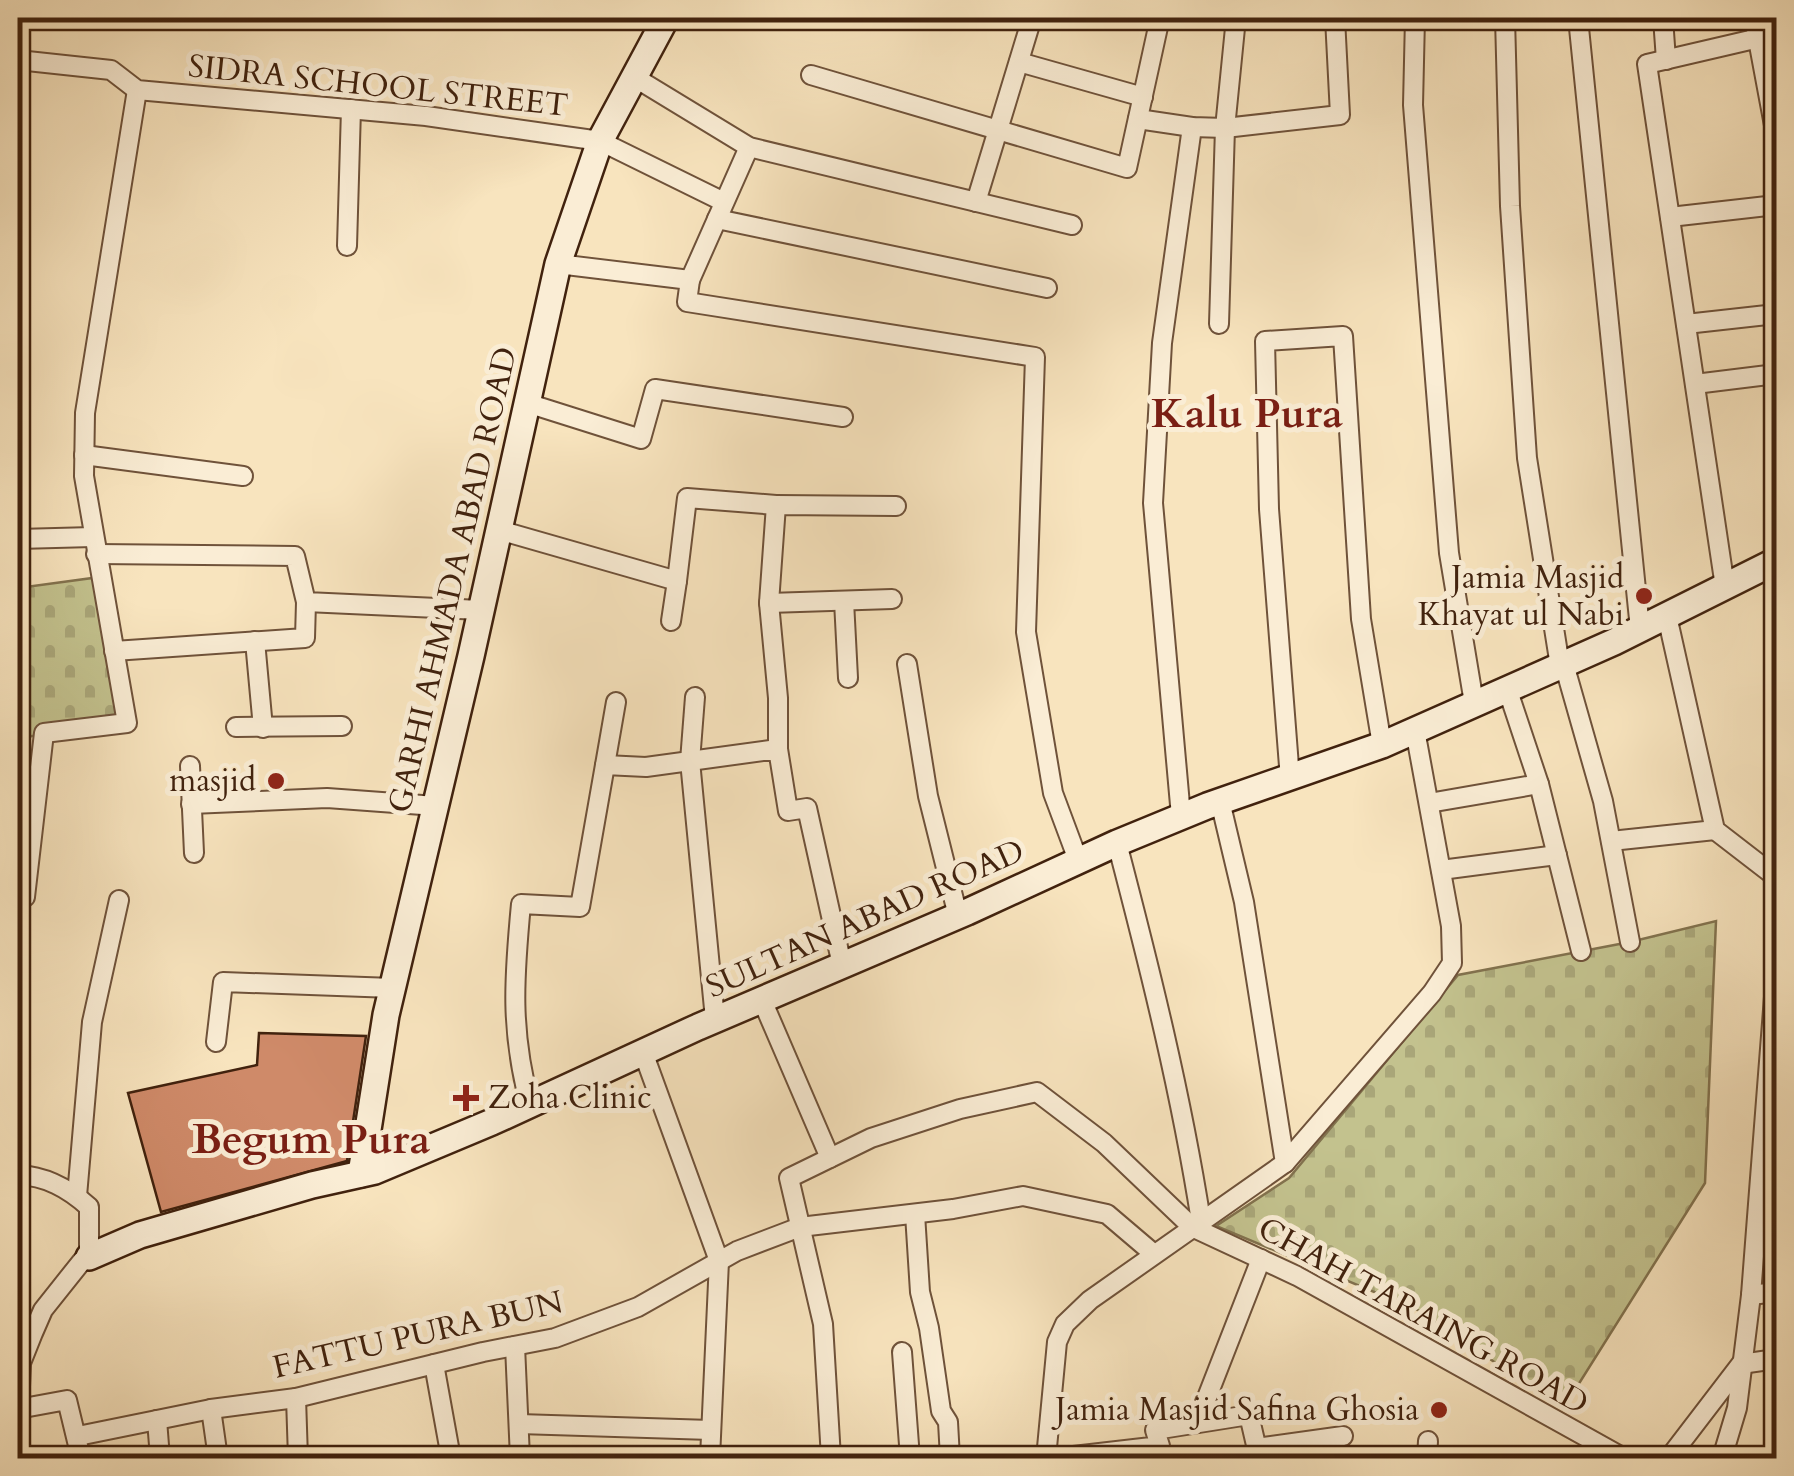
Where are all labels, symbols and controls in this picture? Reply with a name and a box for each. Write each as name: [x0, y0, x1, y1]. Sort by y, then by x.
street label: SIDRA SCHOOL STREET: [186, 44, 570, 128]
street label: GARHI AHMADA ABAD ROAD: [378, 343, 528, 817]
district label: Kalu Pura: [1151, 385, 1343, 442]
place label: Jamia Masjid Khayat ul Nabi: [1418, 556, 1624, 637]
marker: Jamia Masjid Khayat ul Nabi: [1633, 585, 1655, 607]
place label: masjid: [169, 759, 256, 803]
marker: masjid: [265, 770, 287, 792]
street label: SULTAN ABAD ROAD: [699, 829, 1031, 1009]
place label: Zoha Clinic: [488, 1076, 651, 1120]
marker: Zoha Clinic: [453, 1085, 479, 1111]
district label: Begum Pura: [192, 1111, 430, 1168]
street label: CHAH TARAING ROAD: [1250, 1207, 1596, 1425]
street label: FATTU PURA BUN: [269, 1280, 567, 1390]
place label: Jamia Masjid Safina Ghosia: [1051, 1388, 1419, 1432]
marker: Jamia Masjid Safina Ghosia: [1428, 1399, 1450, 1421]

